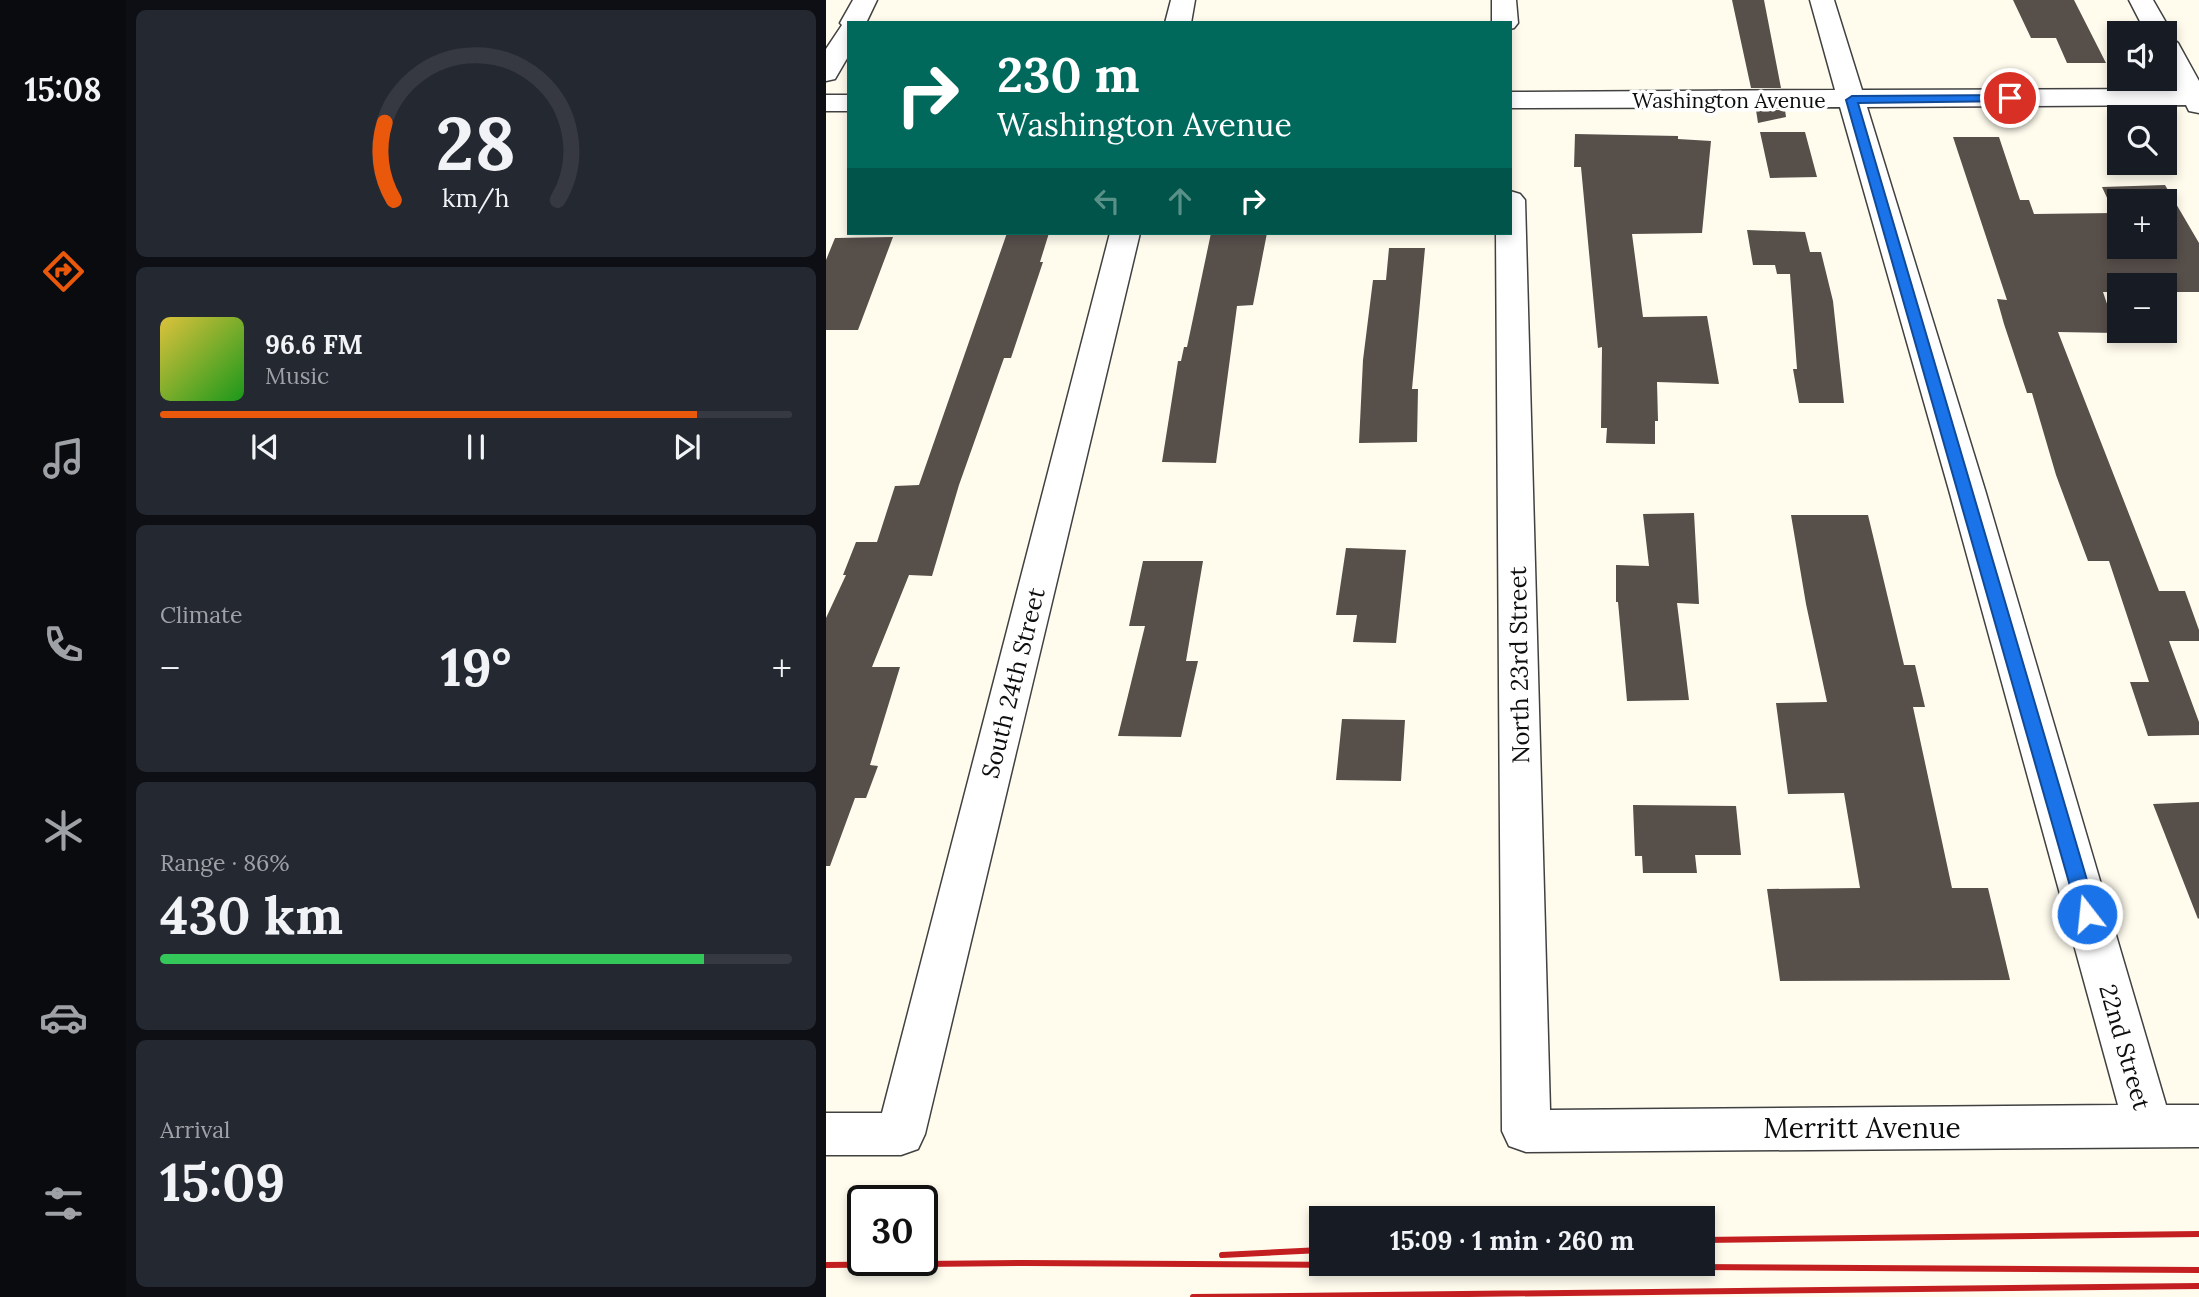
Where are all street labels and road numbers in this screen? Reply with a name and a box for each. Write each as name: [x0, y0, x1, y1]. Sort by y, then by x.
street label: Washington Avenue: [1632, 87, 1826, 114]
street label: North 23rd Street: [1502, 565, 1536, 764]
street label: South 24th Street: [974, 584, 1052, 782]
street label: 22nd Street: [2092, 981, 2158, 1114]
street label: Merritt Avenue: [1763, 1110, 1961, 1146]

